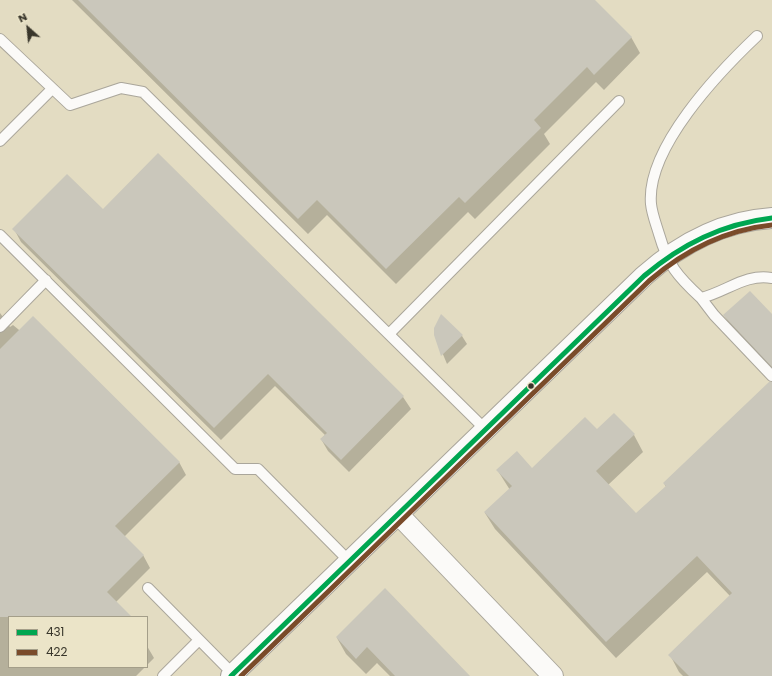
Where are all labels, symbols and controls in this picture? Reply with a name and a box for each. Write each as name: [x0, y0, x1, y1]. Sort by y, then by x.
north arrow: [8, 8, 48, 48]
text: N: [15, 8, 30, 26]
unlabelled marker: [526, 381, 536, 391]
legend: [8, 616, 148, 668]
text: 431: [46, 623, 64, 640]
text: 422: [46, 643, 67, 660]

